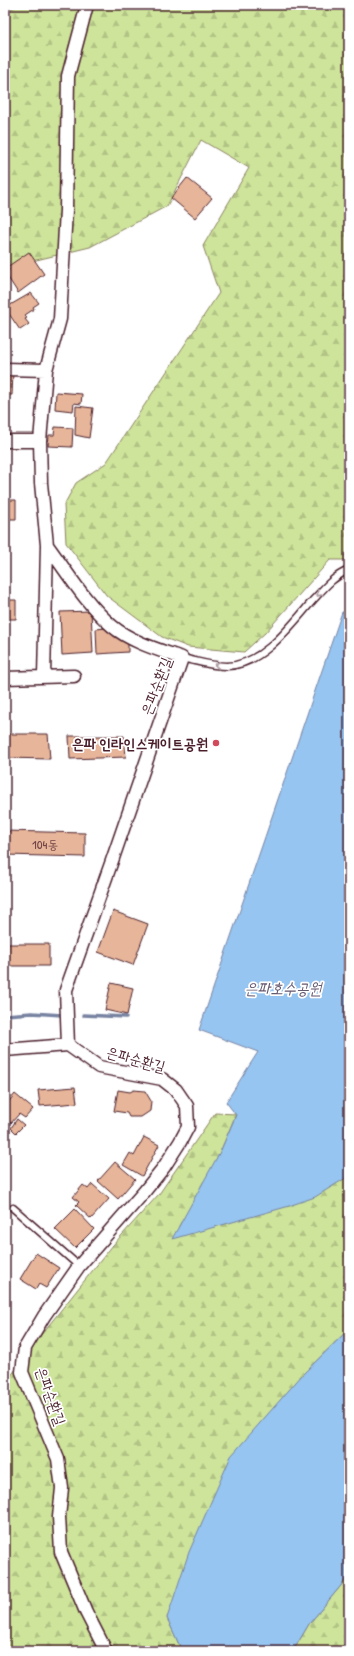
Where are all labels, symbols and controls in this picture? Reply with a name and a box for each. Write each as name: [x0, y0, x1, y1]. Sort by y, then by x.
one-way arrow: [316, 589, 324, 597]
street label: 은파순환길: [135, 654, 177, 718]
one-way arrow: [214, 661, 220, 670]
place label: 은파 인라인스케이트공원: [72, 733, 208, 754]
marker: 은파 인라인스케이트공원: [211, 738, 221, 748]
house number: 104동: [32, 835, 58, 853]
water label: 은파호수공원: [244, 977, 324, 999]
street label: 은파순환길: [104, 1041, 168, 1077]
street label: 은파순환길: [31, 1364, 71, 1428]

